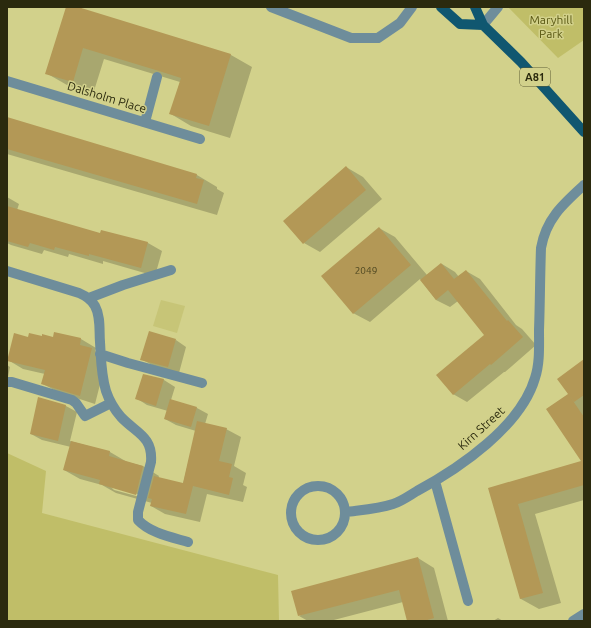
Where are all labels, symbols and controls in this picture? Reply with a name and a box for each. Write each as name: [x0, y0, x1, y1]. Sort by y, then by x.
park label: Maryhill Park: [529, 13, 573, 40]
road number: A81: [520, 68, 550, 86]
street label: Dalsholm Place: [66, 79, 148, 115]
house number: 2049: [355, 265, 377, 276]
street label: Kirn Street: [455, 404, 507, 452]

